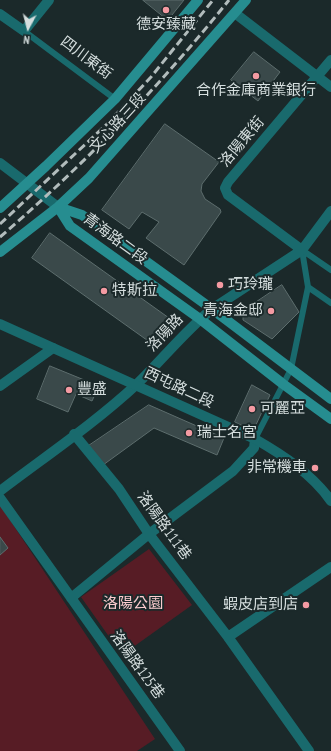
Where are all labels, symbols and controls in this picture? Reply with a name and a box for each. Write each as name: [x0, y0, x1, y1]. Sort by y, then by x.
marker: 德安臻藏: [161, 5, 171, 15]
north arrow: [8, 8, 48, 48]
place label: 德安臻藏: [136, 16, 196, 34]
text: N: [23, 33, 30, 47]
street label: 四川東街: [57, 33, 115, 83]
marker: 合作金庫商業銀行: [251, 71, 261, 81]
place label: 合作金庫商業銀行: [196, 82, 316, 100]
street label: 文心路三段: [86, 89, 150, 157]
street label: 洛陽東街: [216, 113, 268, 171]
street label: 青海路二段: [79, 210, 151, 268]
place label: 巧玲瓏: [228, 276, 273, 294]
marker: 巧玲瓏: [215, 280, 225, 290]
place label: 特斯拉: [112, 282, 157, 300]
marker: 特斯拉: [99, 286, 109, 296]
place label: 青海金邸: [203, 302, 263, 320]
marker: 青海金邸: [266, 306, 276, 316]
street label: 洛陽路: [143, 311, 187, 355]
street label: 西屯路二段: [141, 364, 217, 412]
place label: 豐盛: [77, 381, 107, 399]
marker: 豐盛: [64, 385, 74, 395]
place label: 可麗亞: [260, 400, 305, 418]
marker: 可麗亞: [247, 404, 257, 414]
place label: 瑞士名宮: [197, 424, 257, 442]
marker: 瑞士名宮: [184, 428, 194, 438]
place label: 非常機車: [247, 459, 307, 477]
marker: 非常機車: [310, 463, 320, 473]
street label: 洛陽路111巷: [133, 488, 195, 564]
park label: 洛陽公園: [103, 595, 163, 613]
place label: 蝦皮店到店: [223, 596, 298, 614]
marker: 蝦皮店到店: [301, 600, 311, 610]
street label: 洛陽路125巷: [106, 627, 168, 703]

